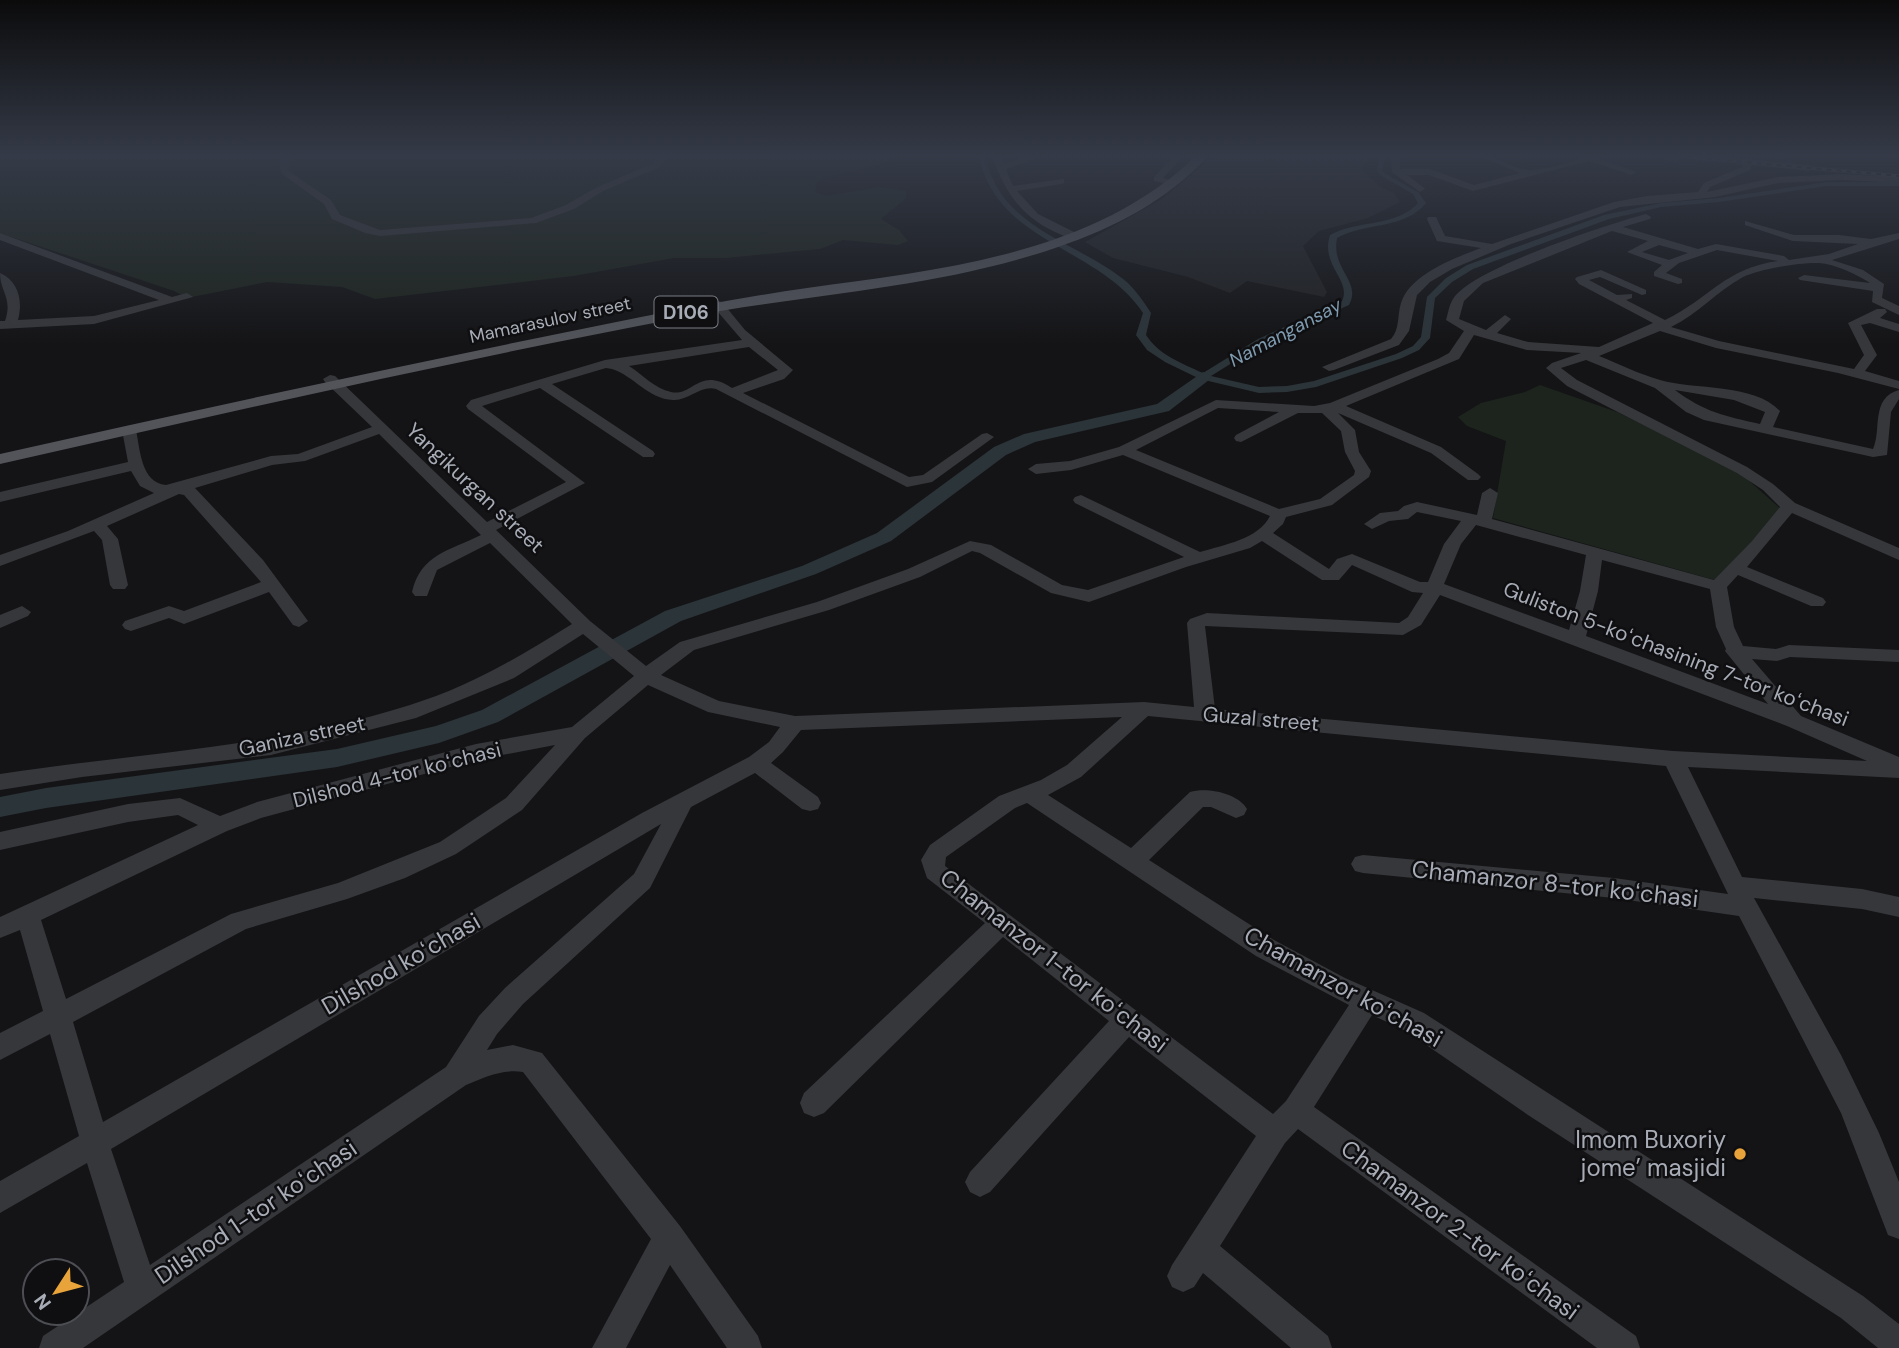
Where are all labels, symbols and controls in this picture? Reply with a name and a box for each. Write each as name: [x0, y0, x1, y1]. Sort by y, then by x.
street label: Mamarasulov street: [467, 291, 633, 349]
water label: Namangansay: [1225, 292, 1347, 373]
road number: D106: [654, 296, 718, 328]
street label: Yangikurgan street: [400, 417, 550, 559]
street label: Guliston 5-koʻchasining 7-tor koʻchasi: [1499, 575, 1853, 733]
street label: Guzal street: [1202, 700, 1320, 738]
street label: Ganiza street: [236, 709, 368, 763]
street label: Dilshod 4-tor koʻchasi: [290, 736, 504, 814]
street label: Chamanzor 8-tor koʻchasi: [1410, 853, 1700, 914]
street label: Chamanzor 1-tor koʻchasi: [934, 862, 1175, 1059]
street label: Dilshod koʻchasi: [316, 906, 486, 1022]
street label: Chamanzor koʻchasi: [1239, 919, 1448, 1054]
place label: Imom Buxoriy jome’ masjidi: [1575, 1124, 1726, 1183]
street label: Dilshod 1-tor koʻchasi: [149, 1132, 363, 1291]
street label: Chamanzor 2-tor koʻchasi: [1335, 1133, 1586, 1327]
marker: Imom Buxoriy jome’ masjidi: [1732, 1146, 1748, 1162]
north arrow: [21, 1257, 91, 1327]
text: N: [28, 1289, 57, 1315]

